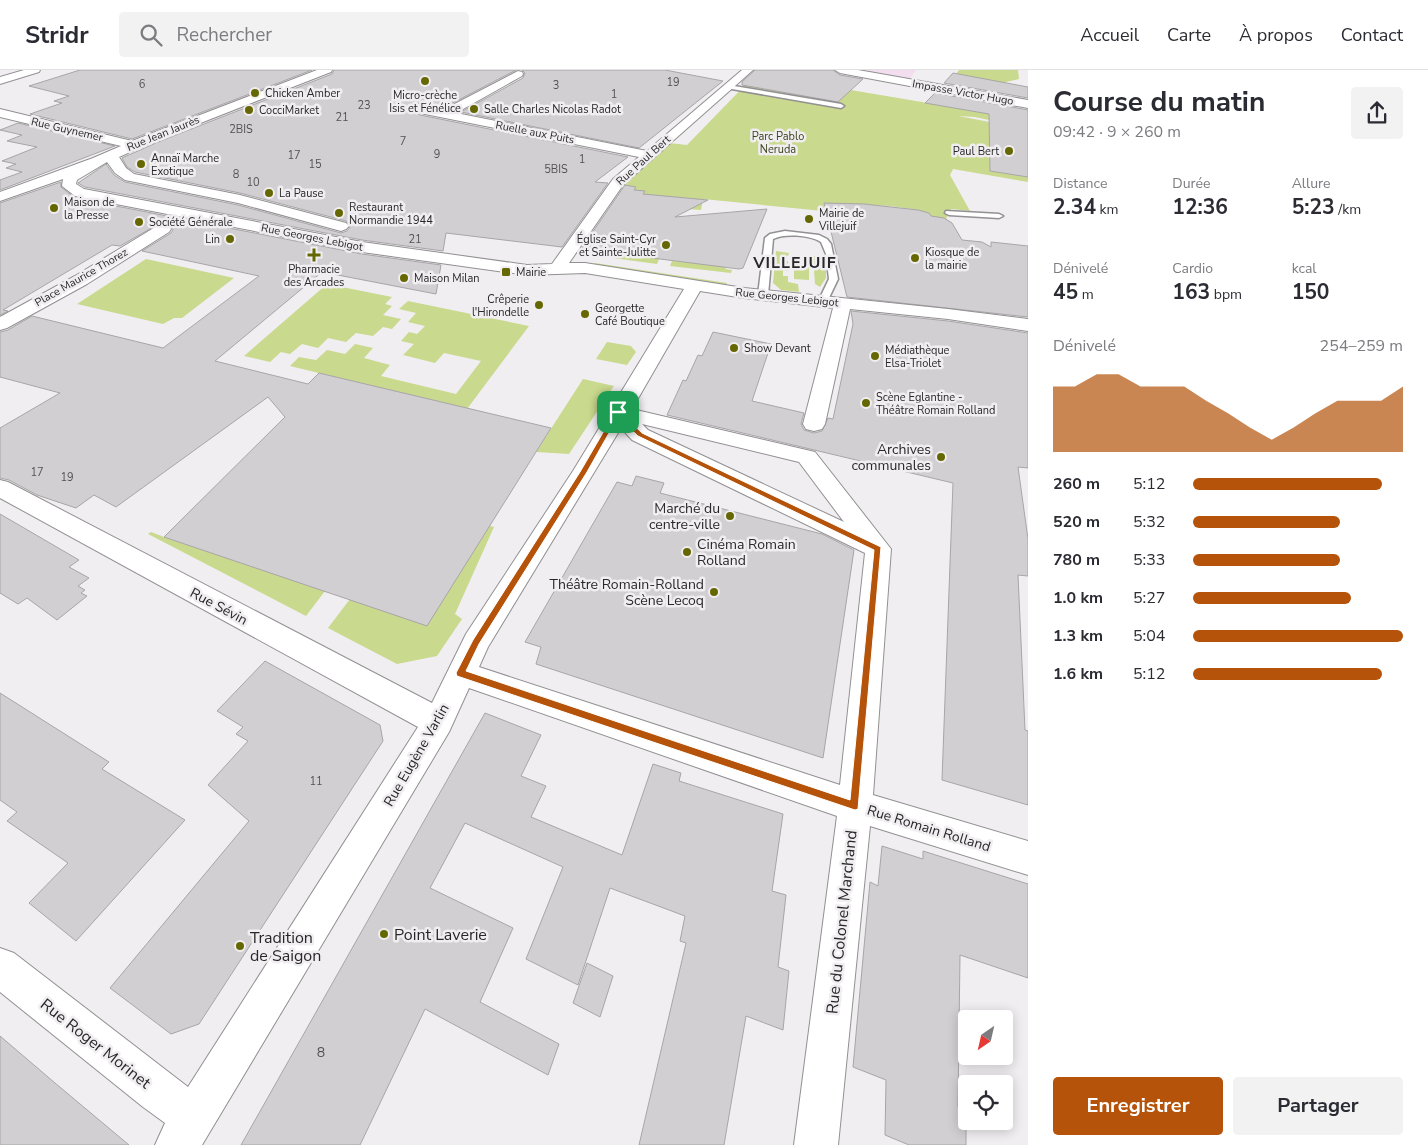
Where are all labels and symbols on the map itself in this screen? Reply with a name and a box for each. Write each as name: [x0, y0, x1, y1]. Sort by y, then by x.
marker: Micro-crèche Isis et Fénélice: [419, 75, 431, 87]
house number: 19: [666, 75, 680, 90]
street label: Impasse Victor Hugo: [911, 76, 1015, 109]
house number: 6: [139, 77, 146, 92]
house number: 3: [553, 78, 559, 93]
place label: Chicken Amber: [265, 86, 340, 101]
marker: Chicken Amber: [249, 87, 261, 99]
house number: 1: [611, 87, 617, 102]
place label: Micro-crèche Isis et Fénélice: [389, 88, 461, 116]
house number: 23: [357, 98, 371, 113]
place label: Salle Charles Nicolas Radot: [484, 102, 621, 117]
place label: CocciMarket: [259, 103, 319, 118]
marker: Salle Charles Nicolas Radot: [468, 103, 480, 115]
marker: CocciMarket: [243, 104, 255, 116]
house number: 21: [335, 110, 349, 125]
street label: Rue Jean Jaurès: [125, 112, 202, 155]
street label: Rue Guynemer: [29, 114, 104, 145]
street label: Ruelle aux Puits: [494, 118, 576, 147]
house number: 2BIS: [229, 122, 253, 137]
park label: Parc Pablo Neruda: [752, 129, 804, 157]
street label: Rue Paul Bert: [613, 132, 674, 189]
house number: 7: [400, 134, 406, 149]
place label: Paul Bert: [953, 144, 999, 159]
marker: Paul Bert: [1003, 145, 1015, 157]
house number: 9: [434, 147, 440, 162]
house number: 17: [287, 148, 301, 163]
place label: Annaï Marche Exotique: [151, 151, 219, 179]
house number: 1: [579, 152, 585, 167]
house number: 15: [308, 157, 322, 172]
marker: Annaï Marche Exotique: [135, 158, 147, 170]
house number: 5BIS: [544, 162, 568, 177]
house number: 8: [233, 167, 240, 182]
house number: 10: [246, 175, 260, 190]
place label: La Pause: [279, 186, 324, 201]
marker: La Pause: [263, 187, 275, 199]
place label: Maison de la Presse: [64, 195, 115, 223]
place label: Restaurant Normandie 1944: [349, 200, 433, 228]
marker: Maison de la Presse: [48, 202, 60, 214]
place label: Mairie de Villejuif: [818, 206, 864, 234]
marker: Restaurant Normandie 1944: [333, 207, 345, 219]
marker: Mairie de Villejuif: [803, 213, 815, 225]
place label: Société Générale: [149, 215, 233, 230]
marker: Société Générale: [133, 216, 145, 228]
street label: Rue Georges Lebigot: [260, 220, 364, 255]
place label: Église Saint-Cyr et Sainte-Julitte: [577, 231, 656, 260]
place label: Lin: [205, 232, 220, 247]
house number: 21: [408, 232, 422, 247]
marker: Lin: [224, 233, 236, 245]
marker: Église Saint-Cyr et Sainte-Julitte: [660, 239, 672, 251]
street label: Place Maurice Thorez: [32, 245, 130, 310]
place label: Kiosque de la mairie: [925, 245, 980, 273]
marker: Pharmacie des Arcades: [308, 249, 320, 261]
district label: VILLEJUIF: [752, 252, 837, 274]
marker: Kiosque de la mairie: [909, 252, 921, 264]
place label: Pharmacie des Arcades: [284, 262, 344, 290]
place label: Mairie: [516, 265, 546, 280]
marker: Mairie: [500, 266, 512, 278]
place label: Maison Milan: [414, 271, 480, 286]
marker: Maison Milan: [398, 272, 410, 284]
street label: Rue Georges Lebigot: [735, 285, 839, 310]
place label: Crêperie l'Hirondelle: [472, 292, 529, 320]
marker: Crêperie l'Hirondelle: [533, 299, 545, 311]
place label: Georgette Café Boutique: [595, 301, 665, 329]
marker: Georgette Café Boutique: [579, 308, 591, 320]
place label: Show Devant: [744, 341, 811, 356]
marker: Show Devant: [728, 342, 740, 354]
place label: Médiathèque Elsa-Triolet: [885, 343, 950, 371]
marker: Médiathèque Elsa-Triolet: [869, 350, 881, 362]
place label: Scène Eglantine - Théâtre Romain Rolland: [876, 390, 996, 418]
pin: [597, 391, 639, 433]
marker: Scène Eglantine - Théâtre Romain Rolland: [860, 397, 872, 409]
place label: Archives communales: [851, 440, 931, 475]
marker: Archives communales: [935, 451, 947, 463]
house number: 17: [30, 465, 44, 480]
house number: 19: [60, 470, 74, 485]
place label: Marché du centre-ville: [649, 499, 720, 534]
marker: Marché du centre-ville: [724, 510, 736, 522]
place label: Cinéma Romain Rolland: [697, 535, 796, 570]
marker: Cinéma Romain Rolland: [681, 546, 693, 558]
place label: Théâtre Romain-Rolland Scène Lecoq: [550, 575, 704, 610]
street label: Rue Sévin: [187, 583, 251, 630]
marker: Théâtre Romain-Rolland Scène Lecoq: [708, 586, 720, 598]
street label: Rue Eugène Varlin: [379, 700, 454, 810]
house number: 11: [309, 774, 323, 789]
street label: Rue Romain Rolland: [865, 801, 993, 856]
street label: Rue du Colonel Marchand: [821, 829, 863, 1015]
place label: Point Laverie: [394, 924, 487, 946]
place label: Tradition de Saigon: [250, 927, 321, 967]
marker: Point Laverie: [378, 928, 390, 940]
marker: Tradition de Saigon: [234, 940, 246, 952]
street label: Rue Roger Morinet: [36, 994, 156, 1094]
north arrow: [958, 1010, 1012, 1065]
house number: 8: [317, 1043, 325, 1062]

